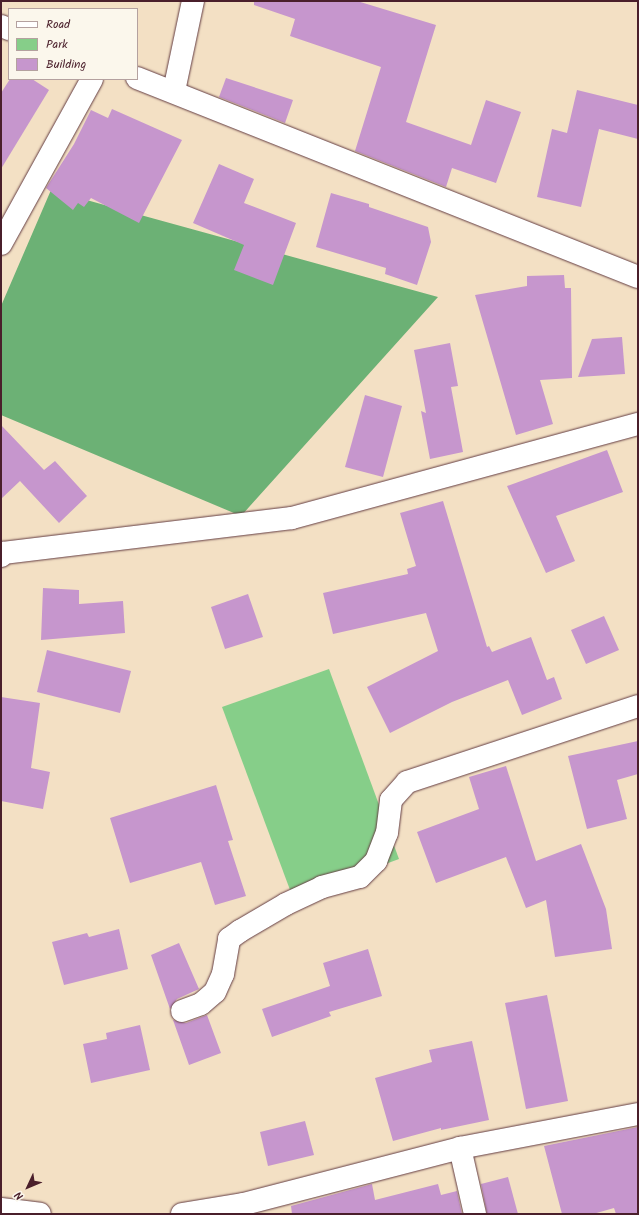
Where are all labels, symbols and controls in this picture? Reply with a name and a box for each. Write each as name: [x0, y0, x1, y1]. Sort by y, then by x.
legend: [8, 8, 138, 80]
text: Road: [46, 15, 70, 34]
text: Park: [46, 35, 68, 54]
text: Building: [46, 55, 86, 74]
north arrow: [8, 1167, 48, 1207]
text: N: [10, 1187, 28, 1204]

